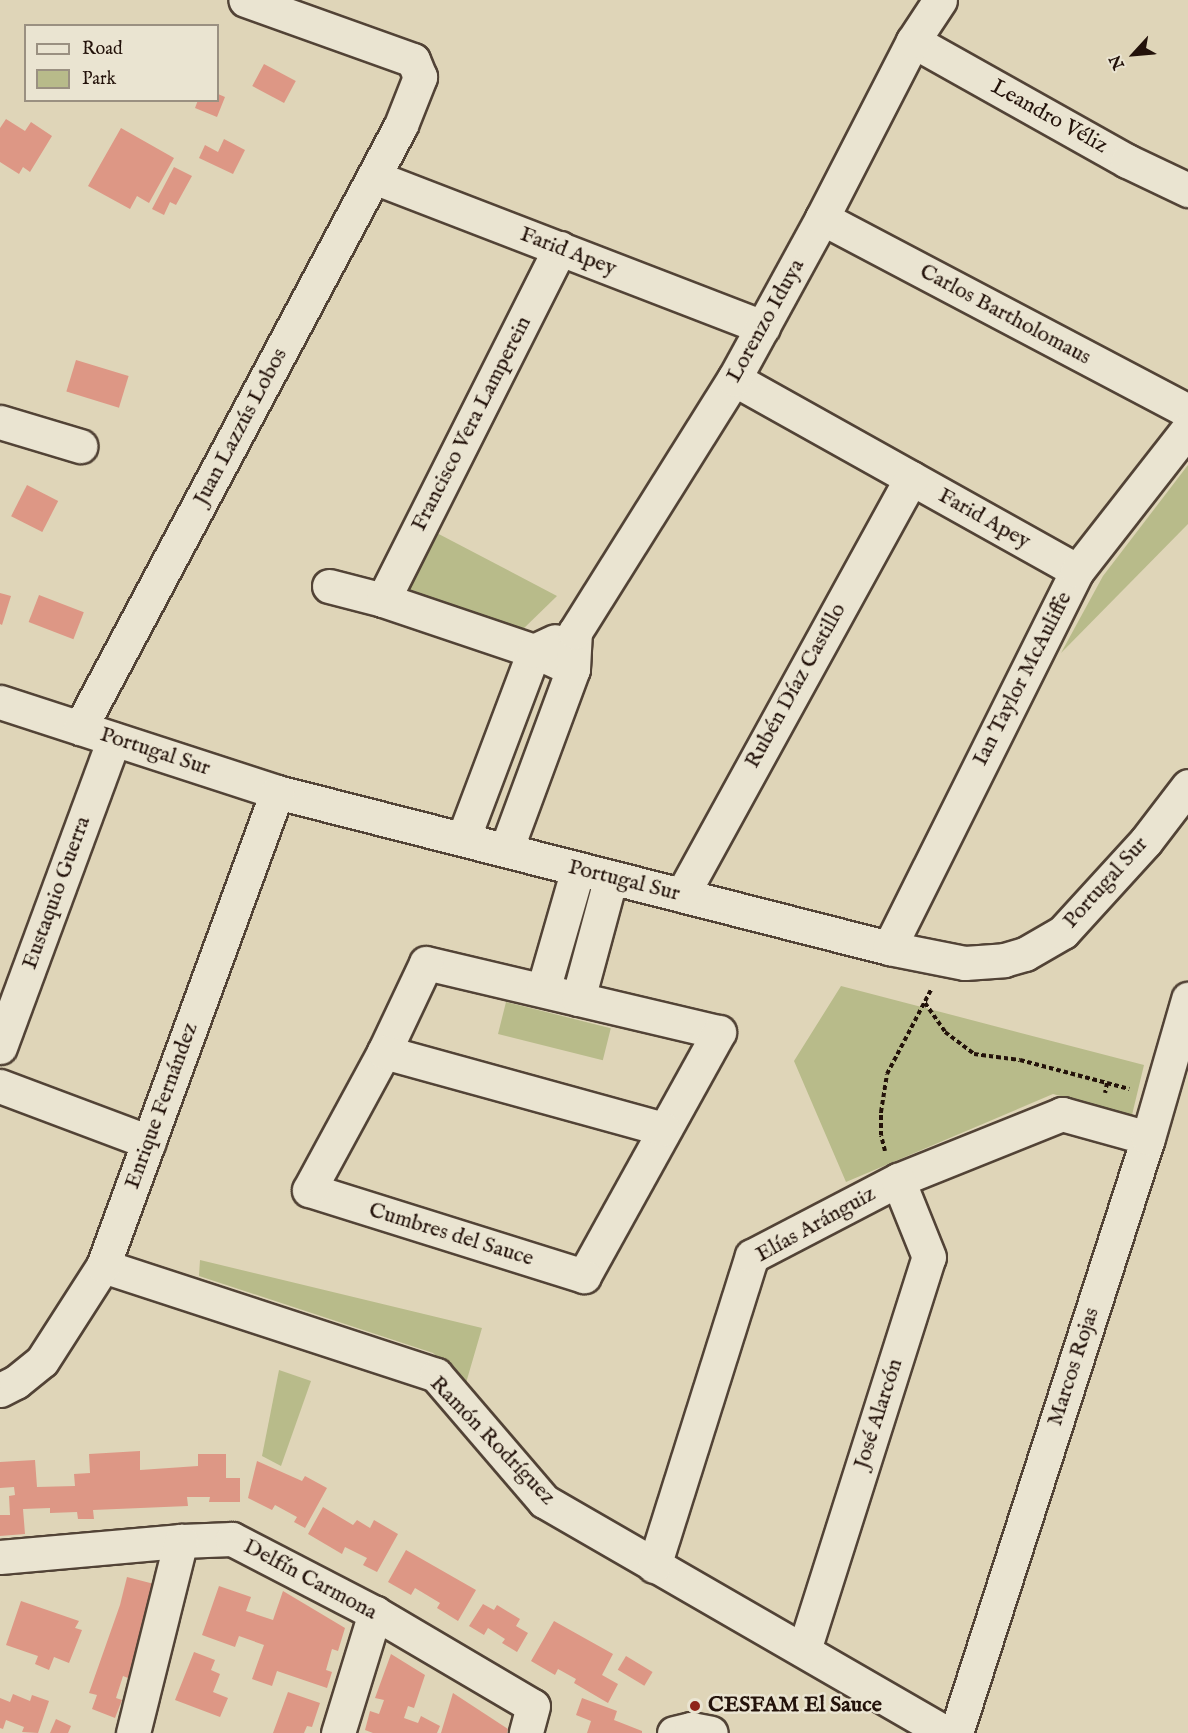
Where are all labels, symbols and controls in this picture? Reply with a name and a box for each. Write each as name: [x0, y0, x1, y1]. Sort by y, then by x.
legend: [24, 24, 219, 102]
north arrow: [1104, 24, 1164, 84]
text: Road: [82, 38, 123, 61]
text: N: [1106, 51, 1130, 72]
text: Park: [82, 68, 116, 91]
street label: Leandro Véliz: [986, 74, 1112, 160]
street label: Farid Apey: [516, 222, 620, 282]
street label: Lorenzo Iduya: [721, 255, 811, 387]
street label: Carlos Bartholomaus: [915, 259, 1095, 371]
street label: Francisco Vera Lamperein: [406, 312, 538, 536]
street label: Juan Lazzús Lobos: [188, 344, 294, 510]
street label: Farid Apey: [933, 483, 1035, 555]
street label: Ian Taylor McAuliffe: [968, 588, 1078, 770]
street label: Rubén Díaz Castillo: [740, 599, 852, 773]
street label: Portugal Sur: [97, 722, 213, 782]
street label: Eustaquio Guerra: [17, 813, 97, 973]
street label: Portugal Sur: [1058, 832, 1154, 934]
street label: Portugal Sur: [565, 854, 683, 908]
street label: Enrique Fernández: [120, 1019, 204, 1193]
street label: Elías Aránguiz: [752, 1181, 880, 1269]
street label: Cumbres del Sauce: [365, 1197, 537, 1273]
street label: Marcos Rojas: [1042, 1304, 1106, 1430]
street label: José Alarcón: [849, 1356, 909, 1472]
street label: Ramón Rodríguez: [424, 1371, 560, 1511]
street label: Delfín Carmona: [239, 1534, 381, 1626]
place label: CESFAM El Sauce: [708, 1693, 882, 1719]
marker: CESFAM El Sauce: [686, 1697, 704, 1715]

